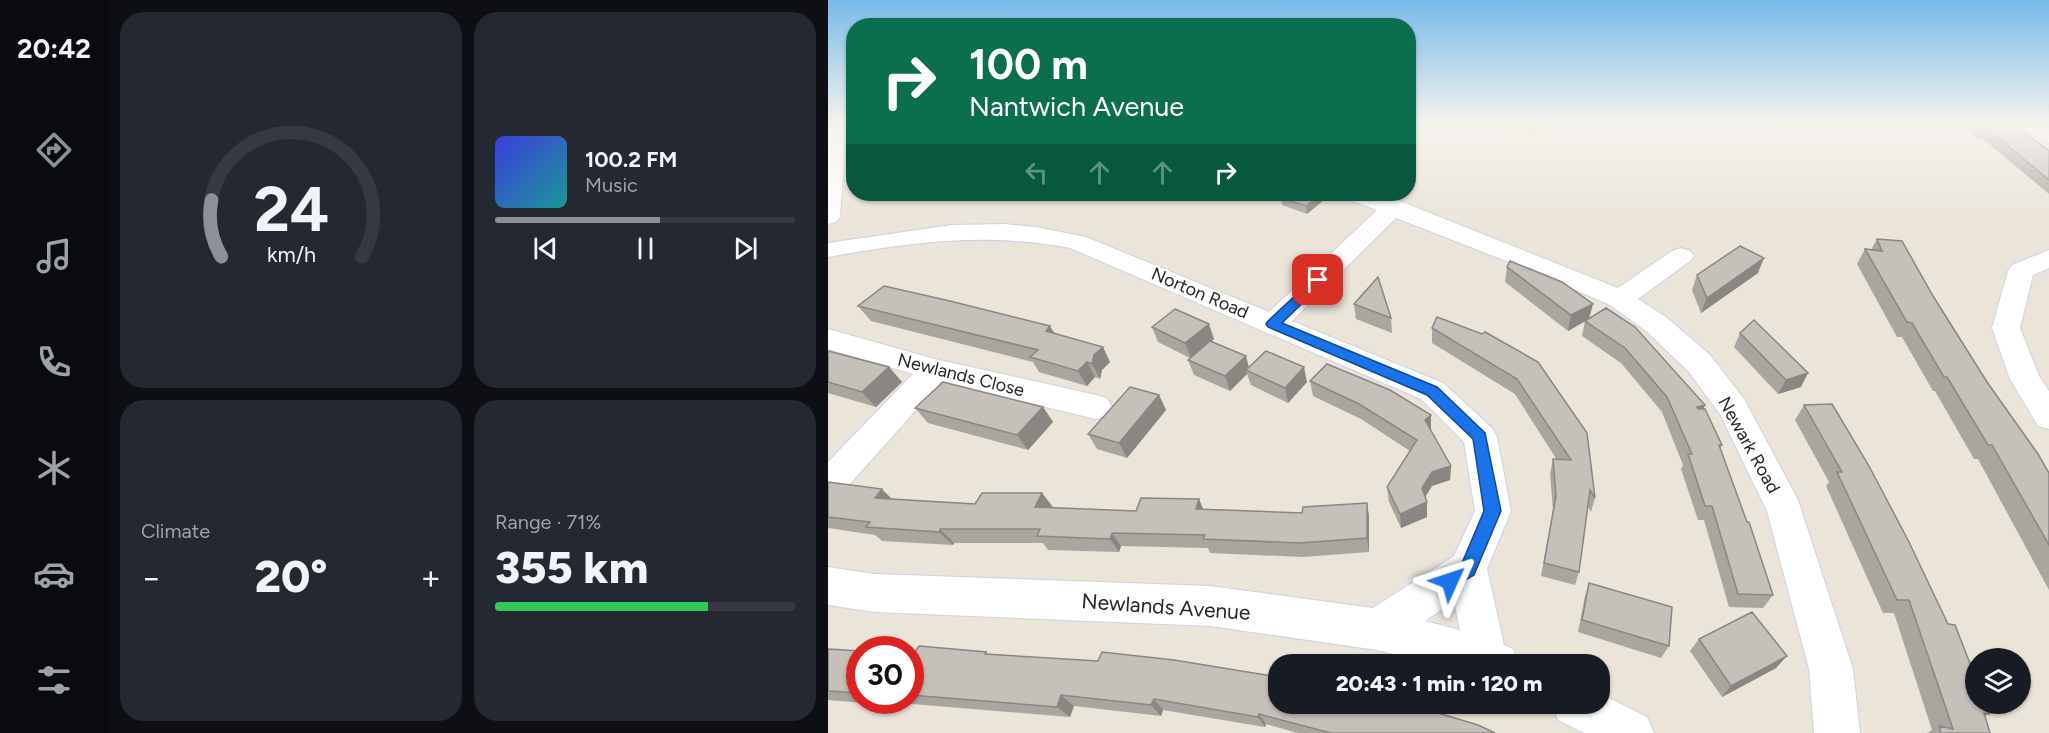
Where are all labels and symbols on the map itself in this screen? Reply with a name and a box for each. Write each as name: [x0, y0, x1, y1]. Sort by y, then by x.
pin: [1292, 254, 1343, 305]
street label: Norton Road: [1148, 263, 1252, 323]
street label: Newlands Close: [895, 349, 1027, 401]
street label: Newark Road: [1713, 393, 1785, 497]
position arrow: [1418, 549, 1482, 613]
street label: Newlands Avenue: [1081, 588, 1251, 625]
speed limit sign: 30: [846, 636, 924, 714]

